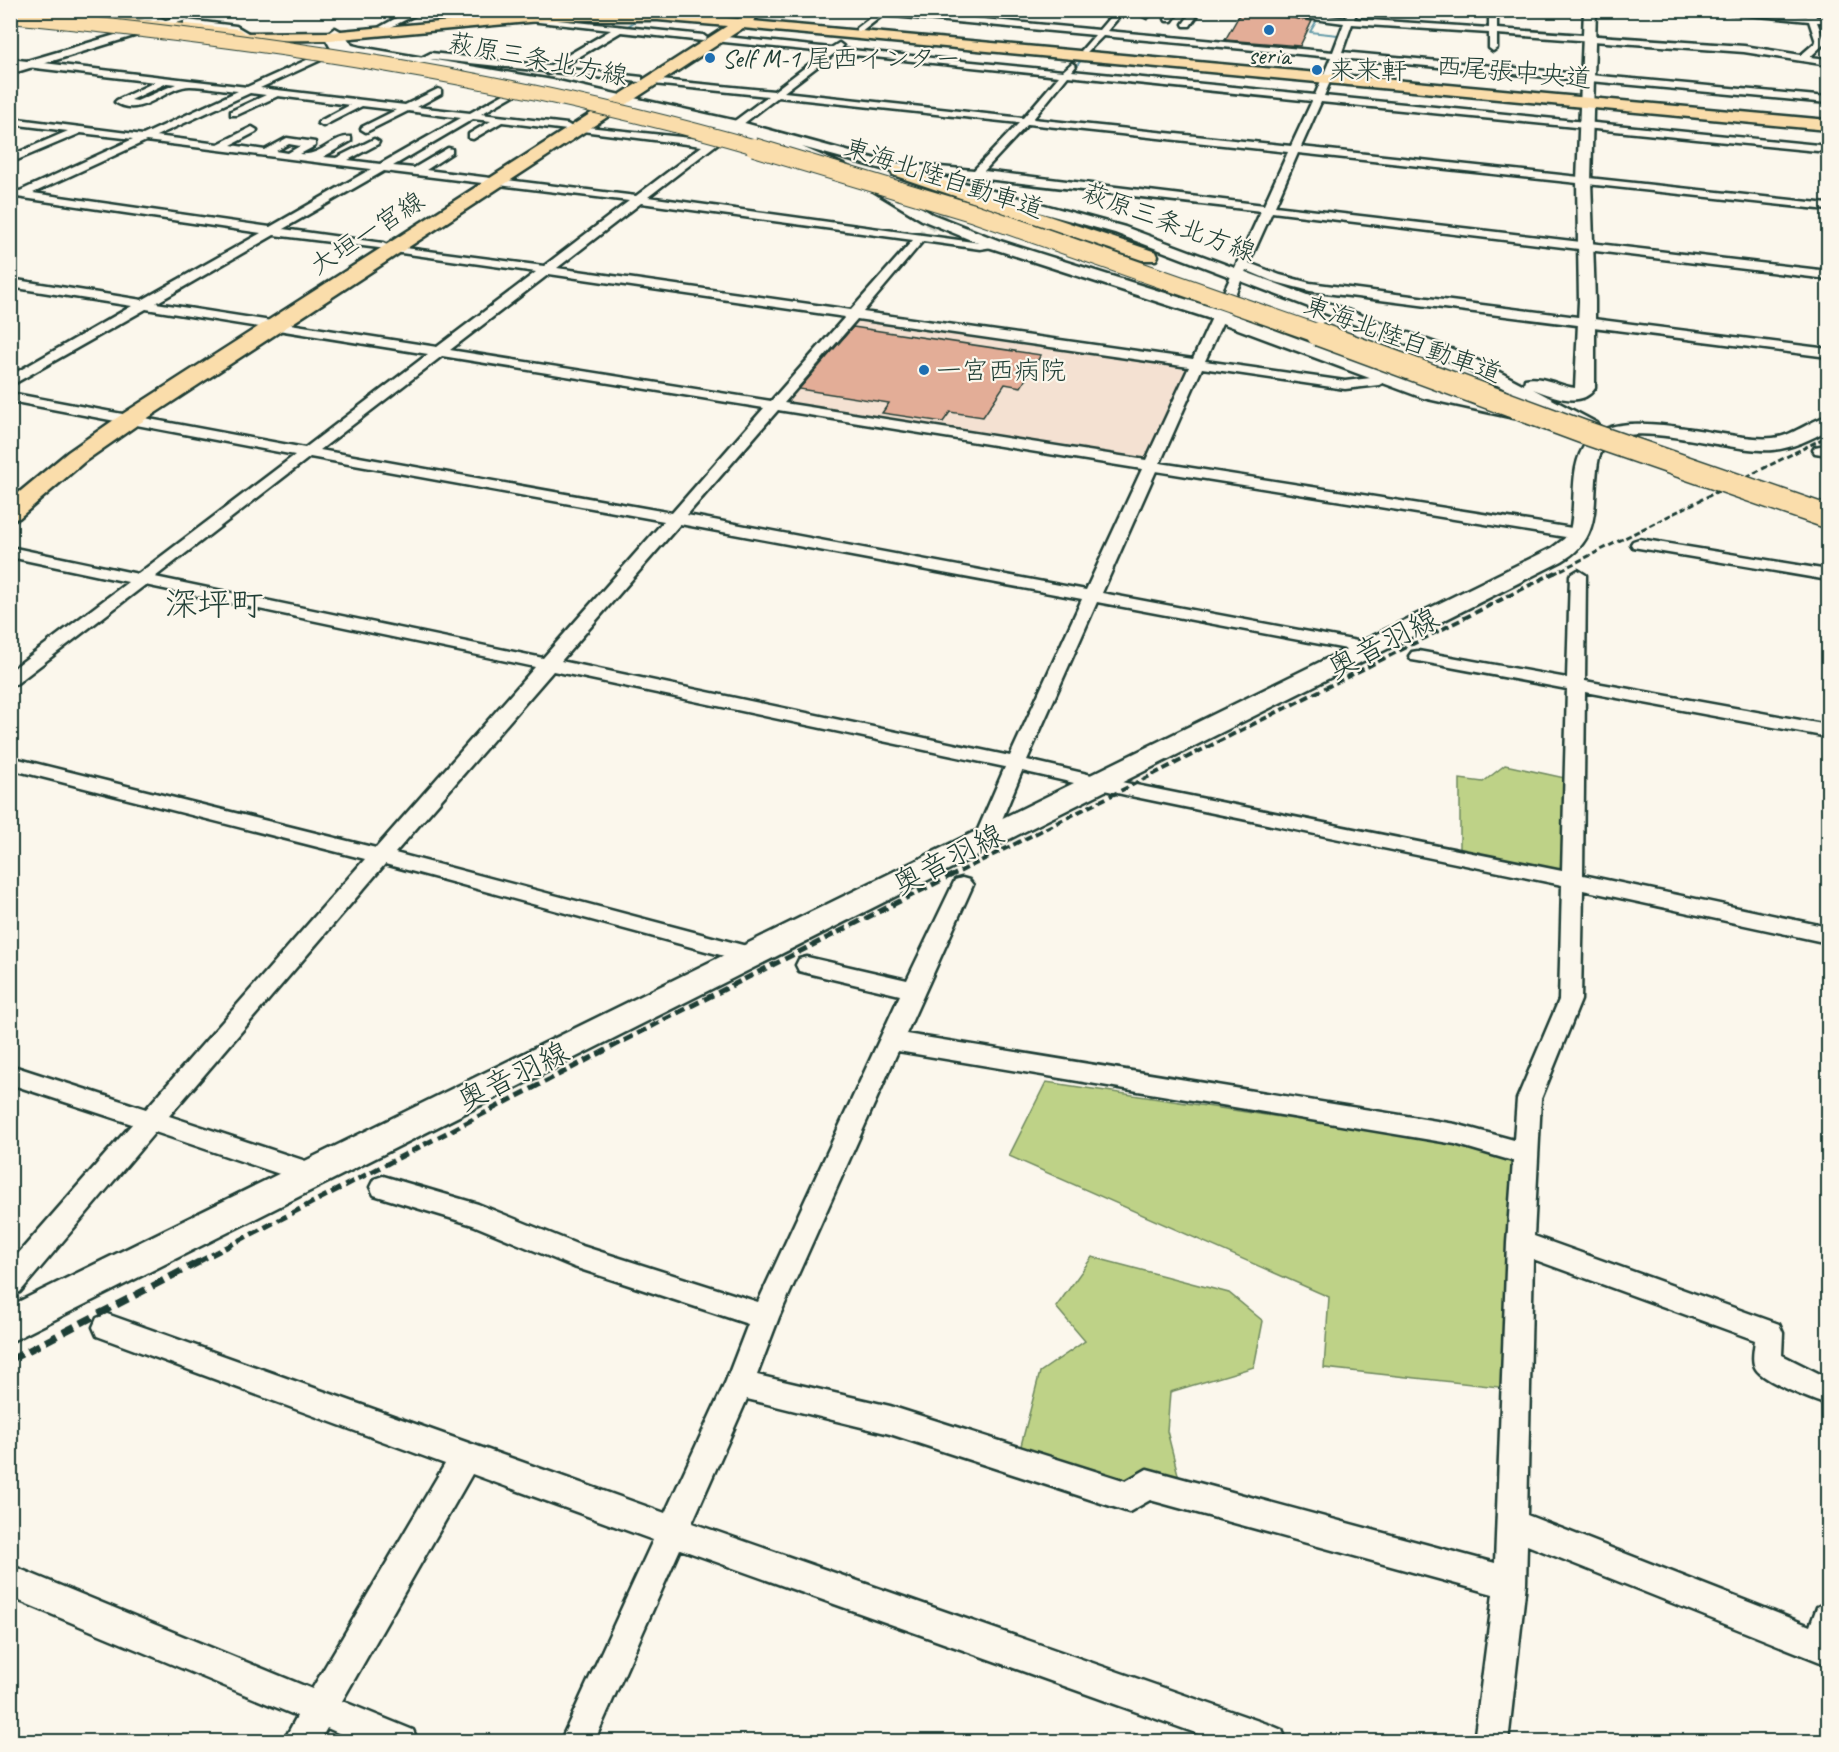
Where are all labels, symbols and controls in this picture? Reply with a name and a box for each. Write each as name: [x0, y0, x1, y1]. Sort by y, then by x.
marker: seria: [1262, 23, 1276, 37]
street label: 萩原三条北方線: [446, 25, 630, 93]
place label: seria: [1248, 39, 1292, 72]
place label: Self M-1 尾西インター: [722, 42, 961, 75]
street label: 西尾張中央道: [1435, 49, 1593, 95]
marker: Self M-1 尾西インター: [703, 51, 717, 65]
place label: 来来軒: [1329, 54, 1407, 87]
marker: 来来軒: [1310, 63, 1324, 77]
street label: 東海北陸自動車道: [840, 130, 1048, 226]
street label: 萩原三条北方線: [1078, 175, 1260, 269]
street label: 大垣一宮線: [303, 184, 431, 282]
street label: 東海北陸自動車道: [1300, 288, 1506, 390]
place label: 一宮西病院: [936, 354, 1066, 387]
marker: 一宮西病院: [917, 363, 931, 377]
district label: 深坪町: [165, 583, 264, 625]
street label: 奥音羽線: [1321, 599, 1445, 687]
street label: 奥音羽線: [886, 815, 1010, 903]
street label: 奥音羽線: [451, 1033, 575, 1119]

